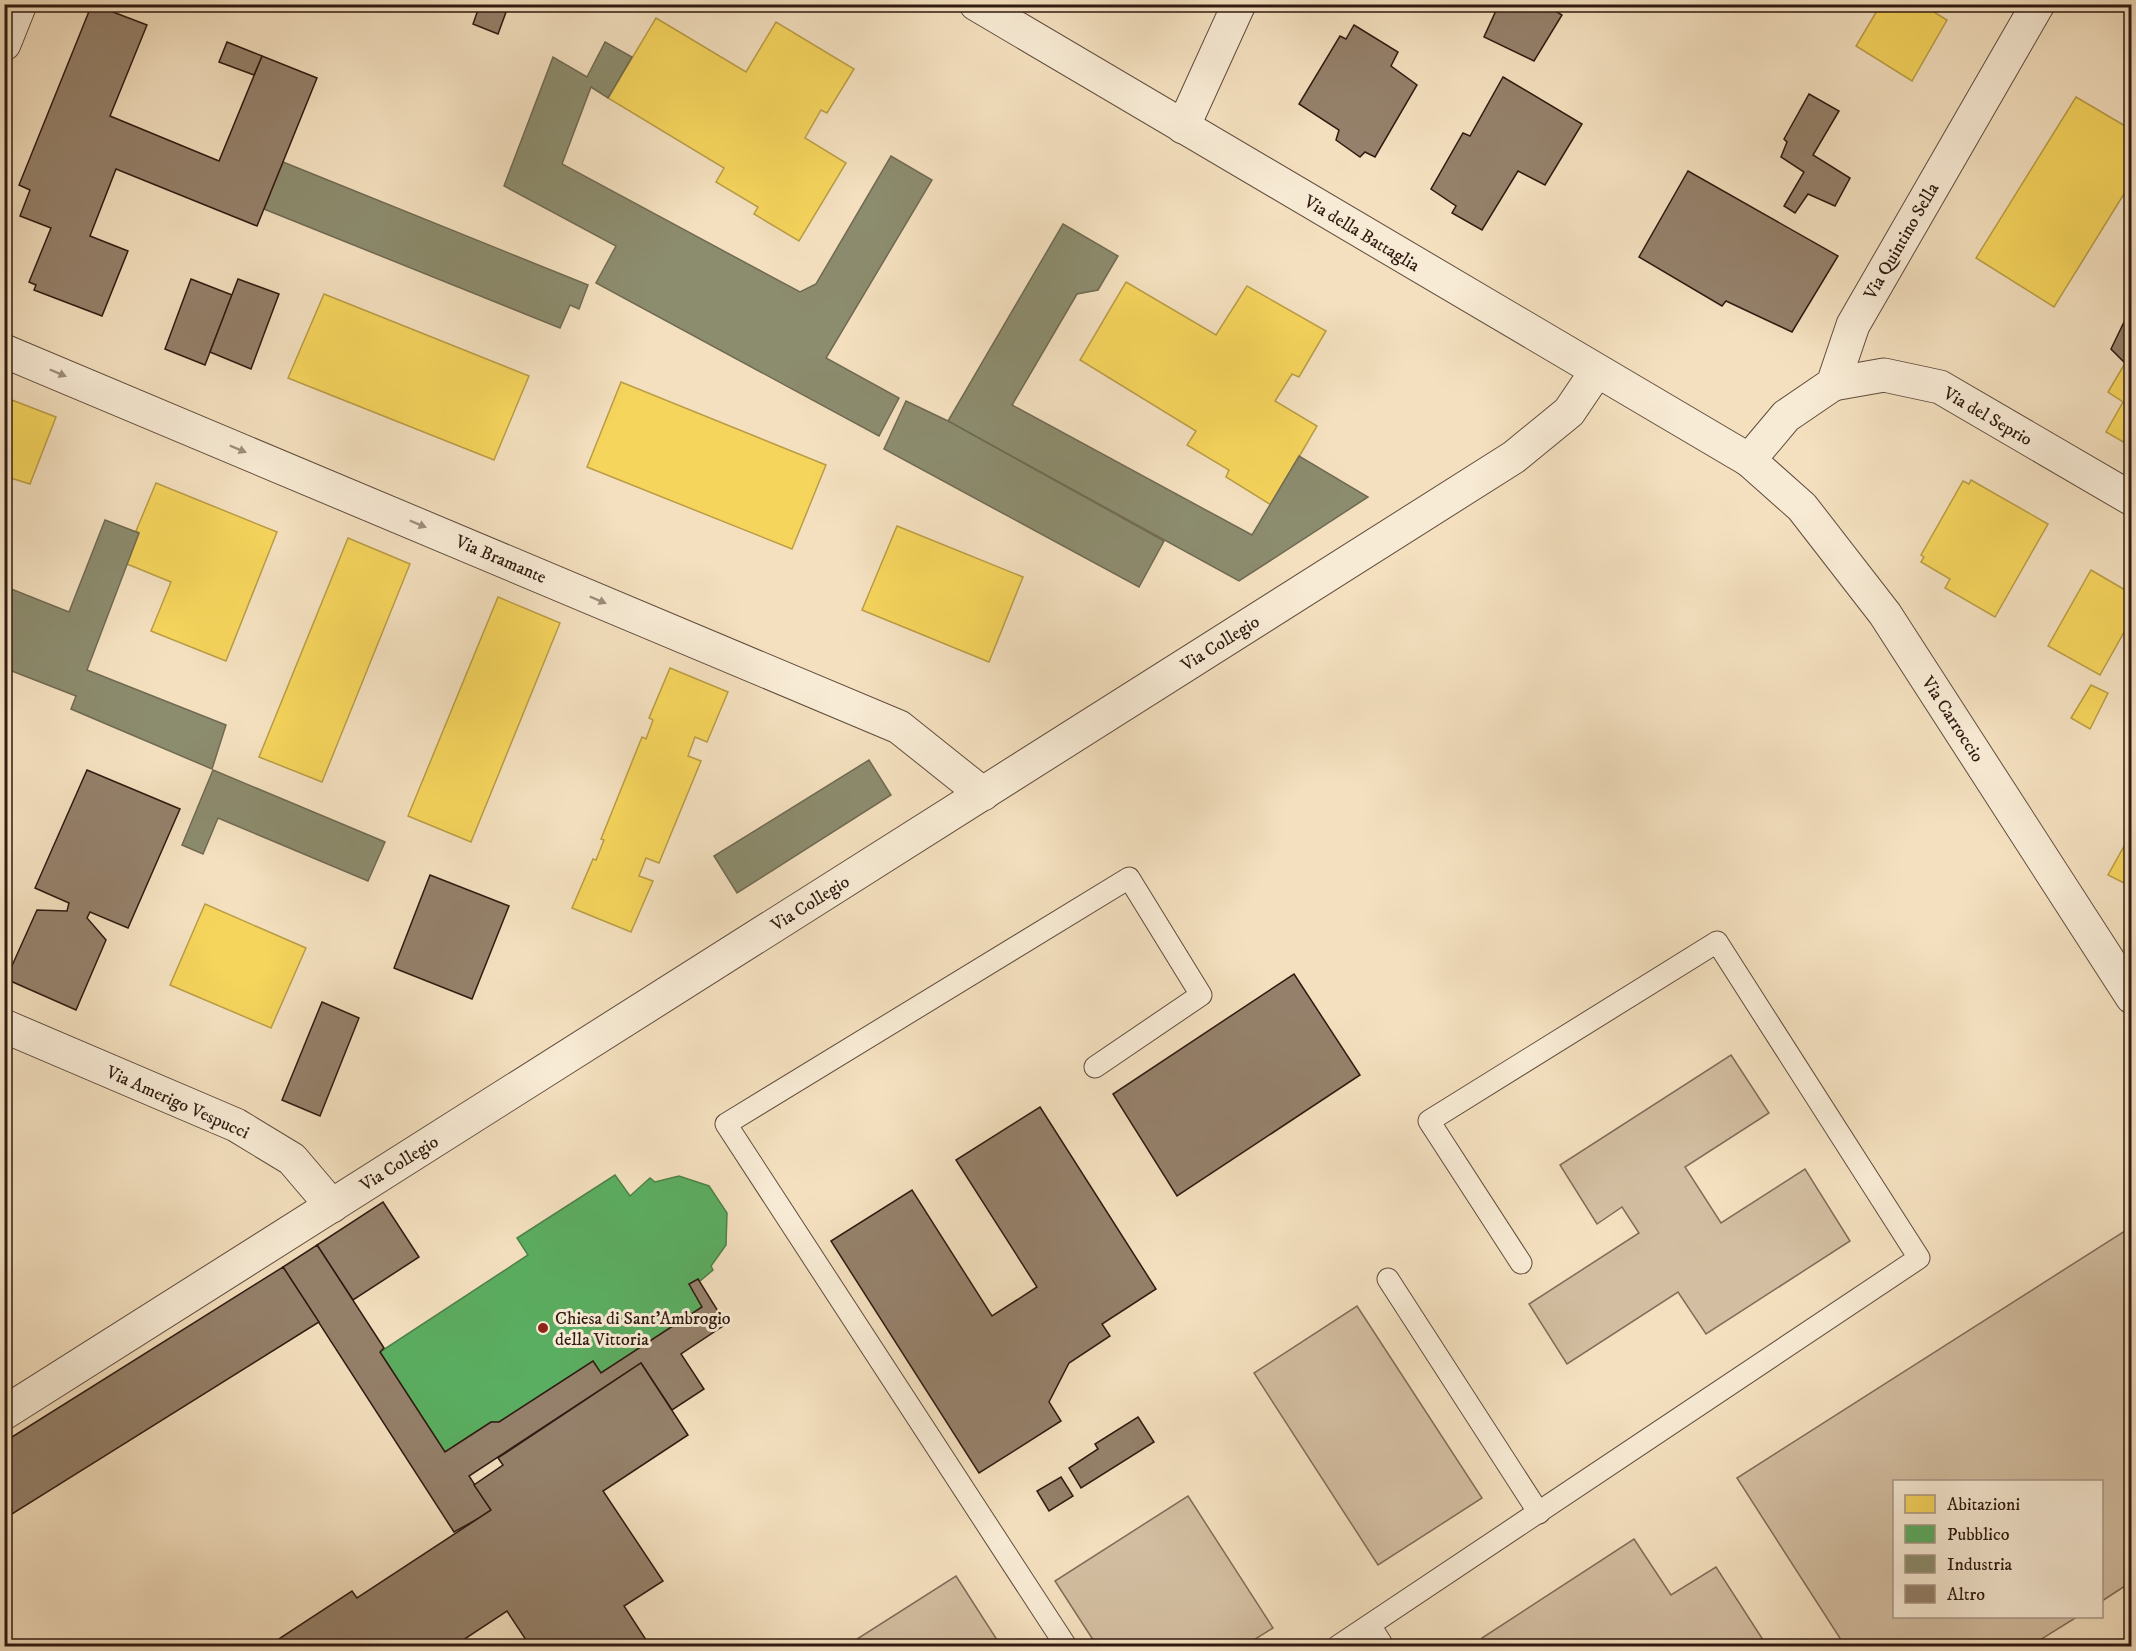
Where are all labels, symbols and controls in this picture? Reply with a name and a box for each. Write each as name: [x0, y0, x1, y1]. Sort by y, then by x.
street label: Via Quintino Sella: [1859, 179, 1944, 305]
street label: Via della Battaglia: [1299, 190, 1424, 277]
one-way arrow: [50, 368, 68, 378]
street label: Via del Seprio: [1938, 382, 2036, 451]
one-way arrow: [230, 444, 248, 454]
one-way arrow: [409, 520, 427, 529]
street label: Via Bramante: [451, 531, 549, 589]
one-way arrow: [589, 595, 607, 605]
street label: Via Collegio: [1176, 611, 1264, 677]
street label: Via Carroccio: [1916, 672, 1988, 767]
street label: Via Collegio: [766, 871, 854, 937]
street label: Via Amerigo Vespucci: [102, 1061, 253, 1144]
street label: Via Collegio: [355, 1131, 443, 1197]
place label: Chiesa di Sant'Ambrogio della Vittoria: [555, 1308, 731, 1351]
marker: Chiesa di Sant'Ambrogio della Vittoria: [536, 1321, 550, 1335]
legend: [1893, 1480, 2103, 1618]
text: Abitazioni: [1947, 1494, 2020, 1516]
text: Pubblico: [1947, 1524, 2010, 1546]
text: Industria: [1947, 1554, 2013, 1576]
text: Altro: [1947, 1584, 1985, 1606]

